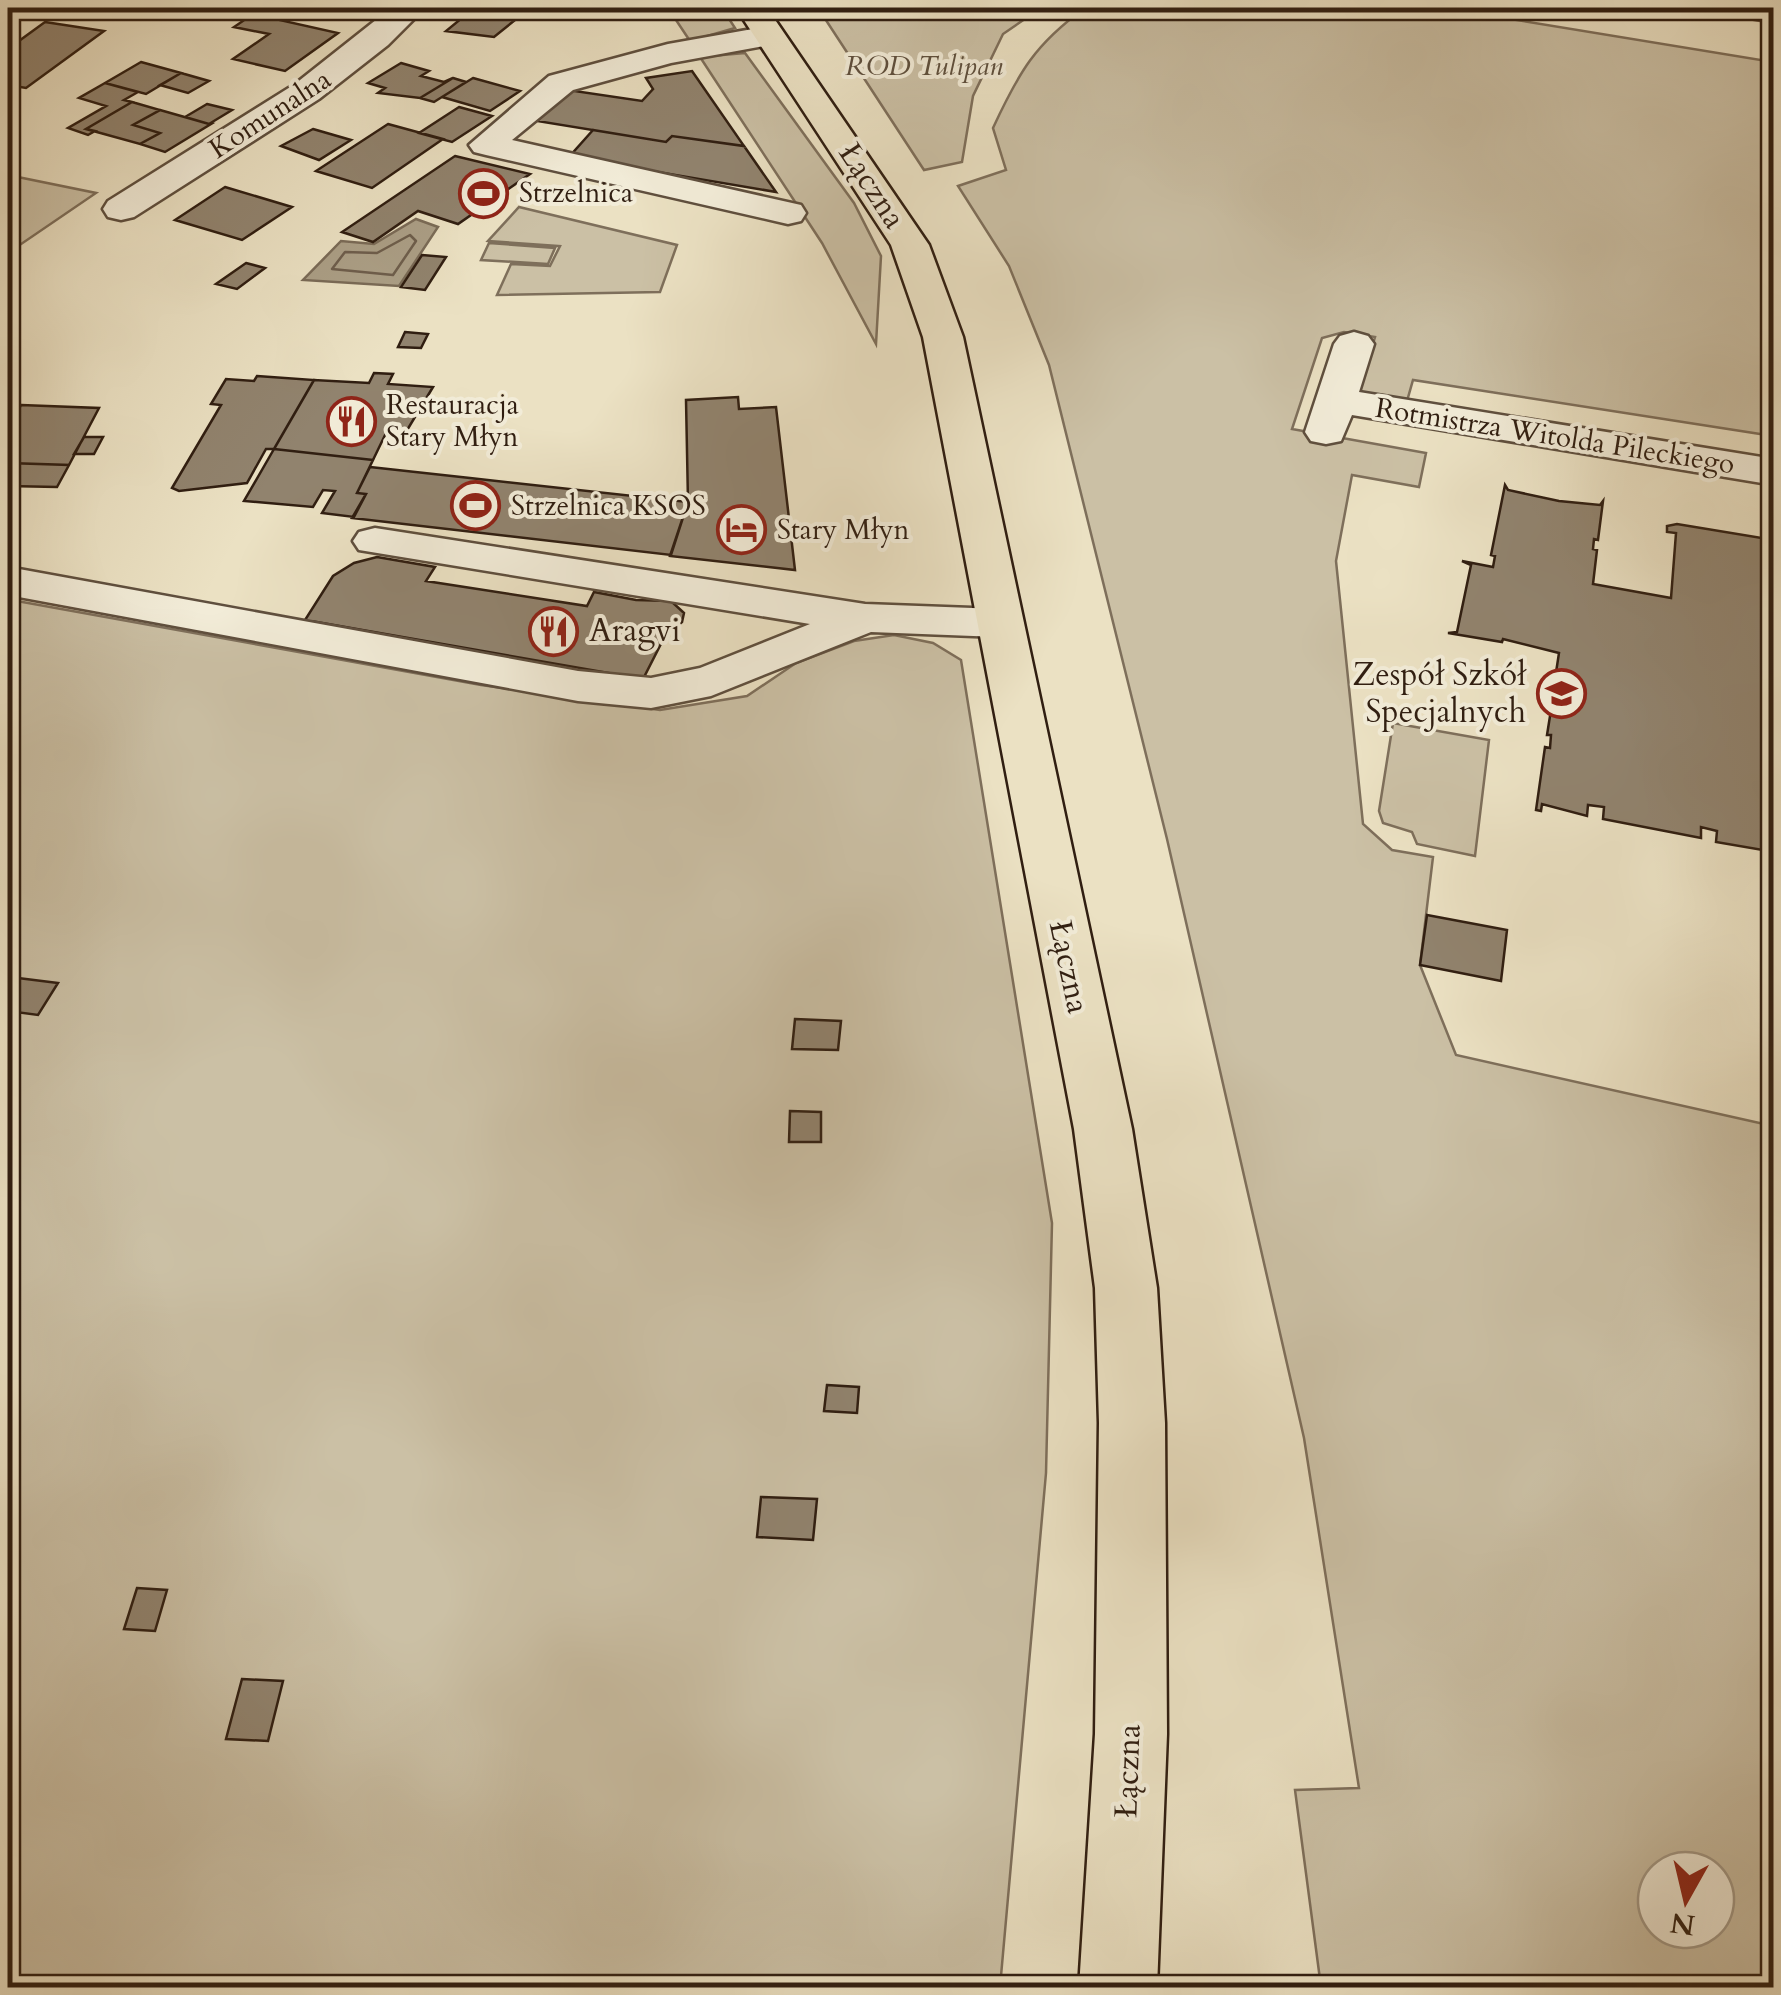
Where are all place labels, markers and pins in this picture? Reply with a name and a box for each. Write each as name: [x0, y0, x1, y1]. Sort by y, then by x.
sports icon: Strzelnica: [458, 167, 510, 219]
place label: Strzelnica: [519, 174, 633, 212]
place label: Restauracja Stary Młyn: [386, 386, 519, 456]
restaurant icon: Restauracja Stary Młyn: [325, 395, 377, 447]
sports icon: Strzelnica KSOS: [450, 480, 502, 532]
place label: Strzelnica KSOS: [511, 487, 706, 525]
hotel icon: Stary Młyn: [716, 504, 768, 556]
place label: Stary Młyn: [777, 511, 909, 549]
restaurant icon: Aragvi: [528, 605, 580, 657]
place label: Aragvi: [589, 609, 680, 653]
place label: Zespół Szkół Specjalnych: [1353, 653, 1527, 734]
school or university icon: Zespół Szkół Specjalnych: [1535, 667, 1587, 719]

